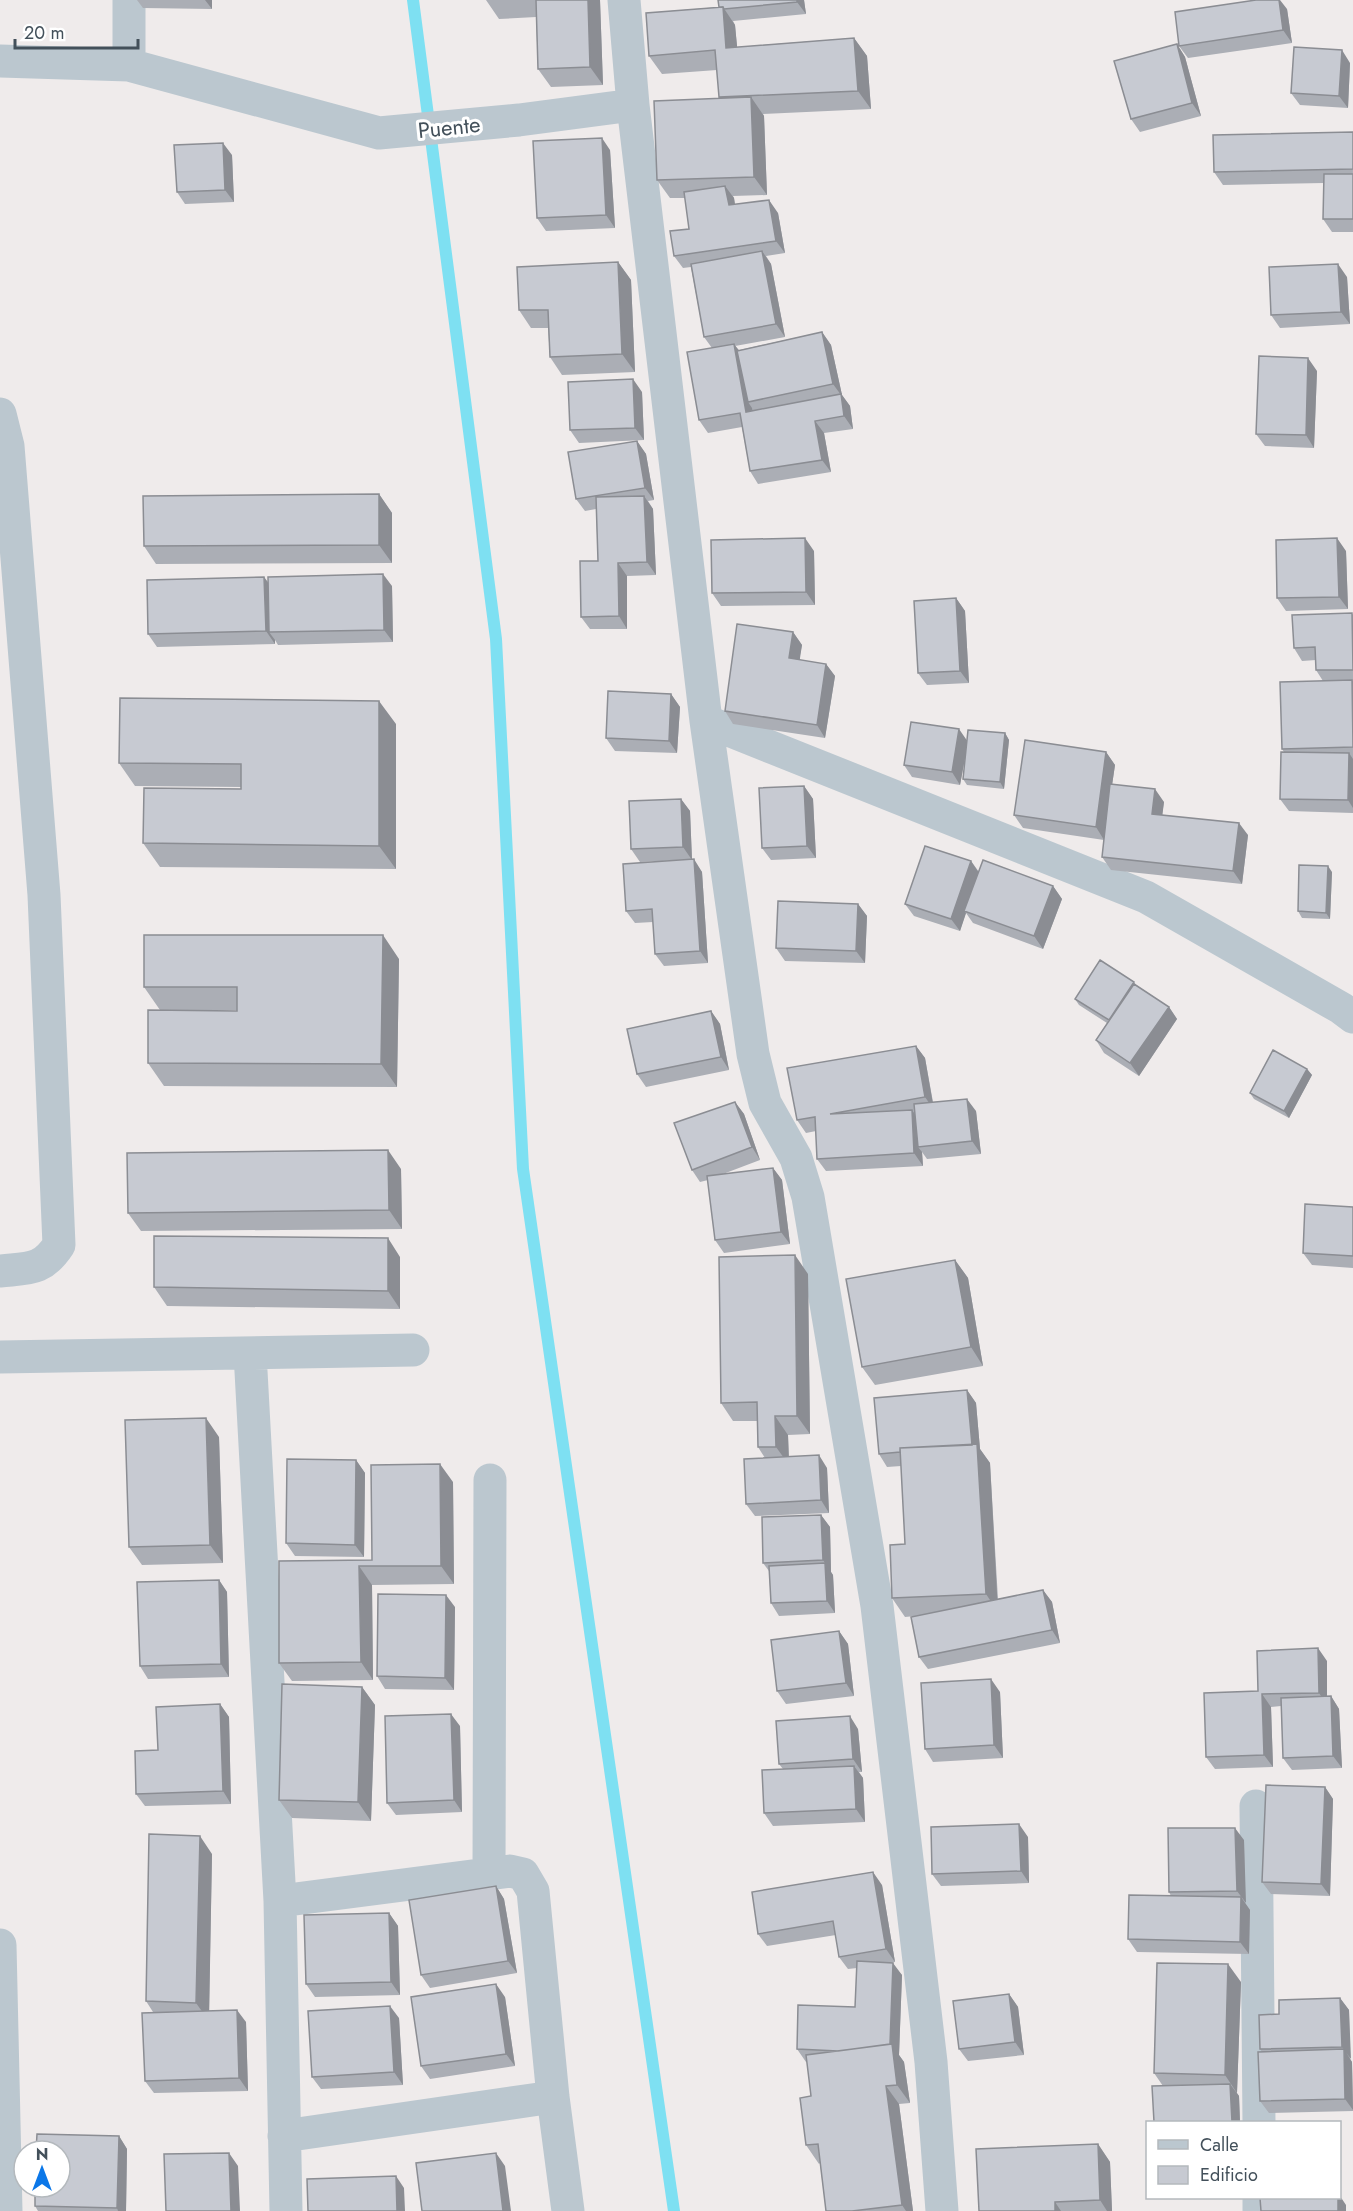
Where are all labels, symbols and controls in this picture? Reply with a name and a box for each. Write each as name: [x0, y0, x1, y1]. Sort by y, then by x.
scale bar: [15, 12, 138, 50]
text: 20 m: [24, 20, 64, 46]
street label: Puente: [416, 108, 482, 146]
legend: [1146, 2121, 1341, 2199]
text: Calle: [1200, 2132, 1239, 2158]
north arrow: [12, 2139, 72, 2199]
text: N: [36, 2143, 48, 2166]
text: Edificio: [1200, 2162, 1258, 2188]

